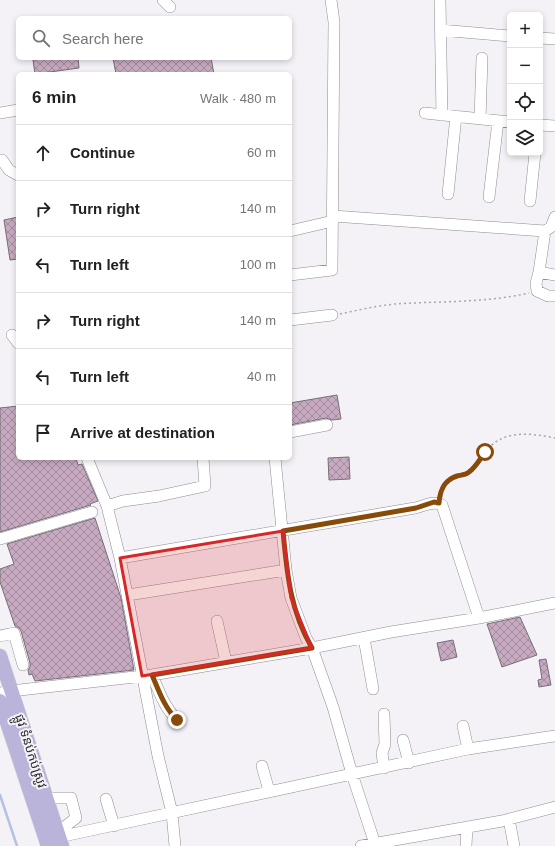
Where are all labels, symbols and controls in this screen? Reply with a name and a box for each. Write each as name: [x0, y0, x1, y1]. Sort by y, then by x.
map controls: [507, 12, 543, 156]
button: +: [507, 12, 543, 48]
search box: [16, 16, 292, 60]
icon: search: [30, 27, 52, 49]
text: Search here: [62, 30, 144, 47]
button: −: [507, 48, 543, 84]
button: locate: [507, 84, 543, 120]
text: 6 min: [32, 88, 76, 107]
text: Walk · 480 m: [200, 91, 276, 106]
button: layers: [507, 120, 543, 156]
icon: ahead: [32, 142, 54, 164]
text: Continue: [70, 144, 135, 161]
text: 60 m: [247, 145, 276, 160]
icon: right: [32, 198, 54, 220]
text: Turn right: [70, 200, 140, 217]
text: 140 m: [240, 201, 276, 216]
icon: left: [32, 254, 54, 276]
text: Turn left: [70, 256, 129, 273]
text: 100 m: [240, 257, 276, 272]
icon: right: [32, 310, 54, 332]
text: Turn right: [70, 312, 140, 329]
text: 140 m: [240, 313, 276, 328]
icon: left: [32, 366, 54, 388]
text: Turn left: [70, 368, 129, 385]
text: 40 m: [247, 369, 276, 384]
icon: arrive: [32, 422, 54, 444]
text: Arrive at destination: [70, 424, 215, 441]
route start: [476, 443, 494, 461]
route end: [168, 711, 186, 729]
street label: ផ្លូវ ទំនប់កប់ស្រូវ: [8, 712, 50, 791]

